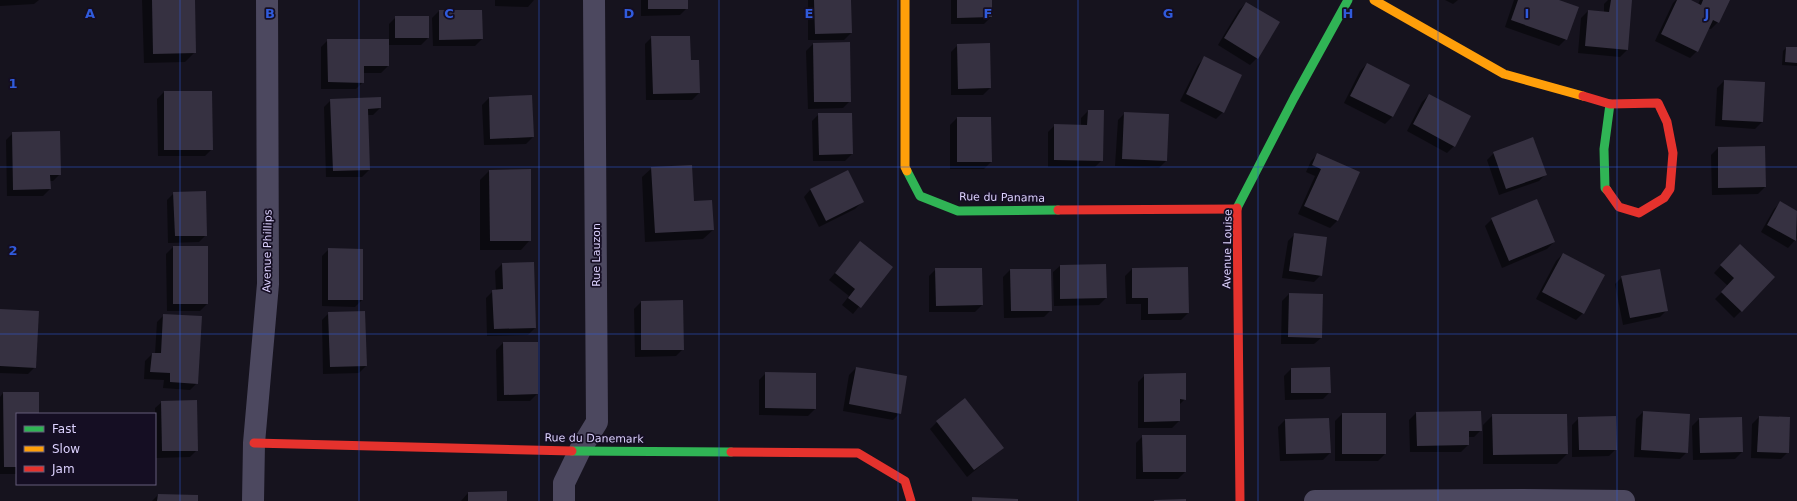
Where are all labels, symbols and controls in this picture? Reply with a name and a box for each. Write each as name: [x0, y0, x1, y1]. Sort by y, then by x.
text: A: [85, 6, 95, 21]
text: B: [265, 6, 275, 21]
text: C: [444, 6, 454, 21]
text: D: [624, 6, 635, 21]
text: E: [805, 6, 813, 21]
text: F: [984, 6, 992, 21]
text: G: [1163, 6, 1173, 21]
text: H: [1343, 6, 1353, 21]
text: I: [1525, 6, 1529, 21]
text: J: [1704, 6, 1709, 21]
text: 1: [8, 76, 18, 91]
street label: Rue du Panama: [959, 190, 1045, 205]
street label: Avenue Phillips: [260, 209, 275, 293]
street label: Avenue Louise: [1220, 209, 1235, 289]
street label: Rue Lauzon: [590, 223, 603, 287]
text: 2: [8, 243, 18, 258]
legend: [16, 413, 156, 485]
text: Fast: [52, 422, 76, 436]
street label: Rue du Danemark: [544, 431, 644, 446]
text: Slow: [52, 442, 80, 456]
text: Jam: [51, 462, 75, 476]

